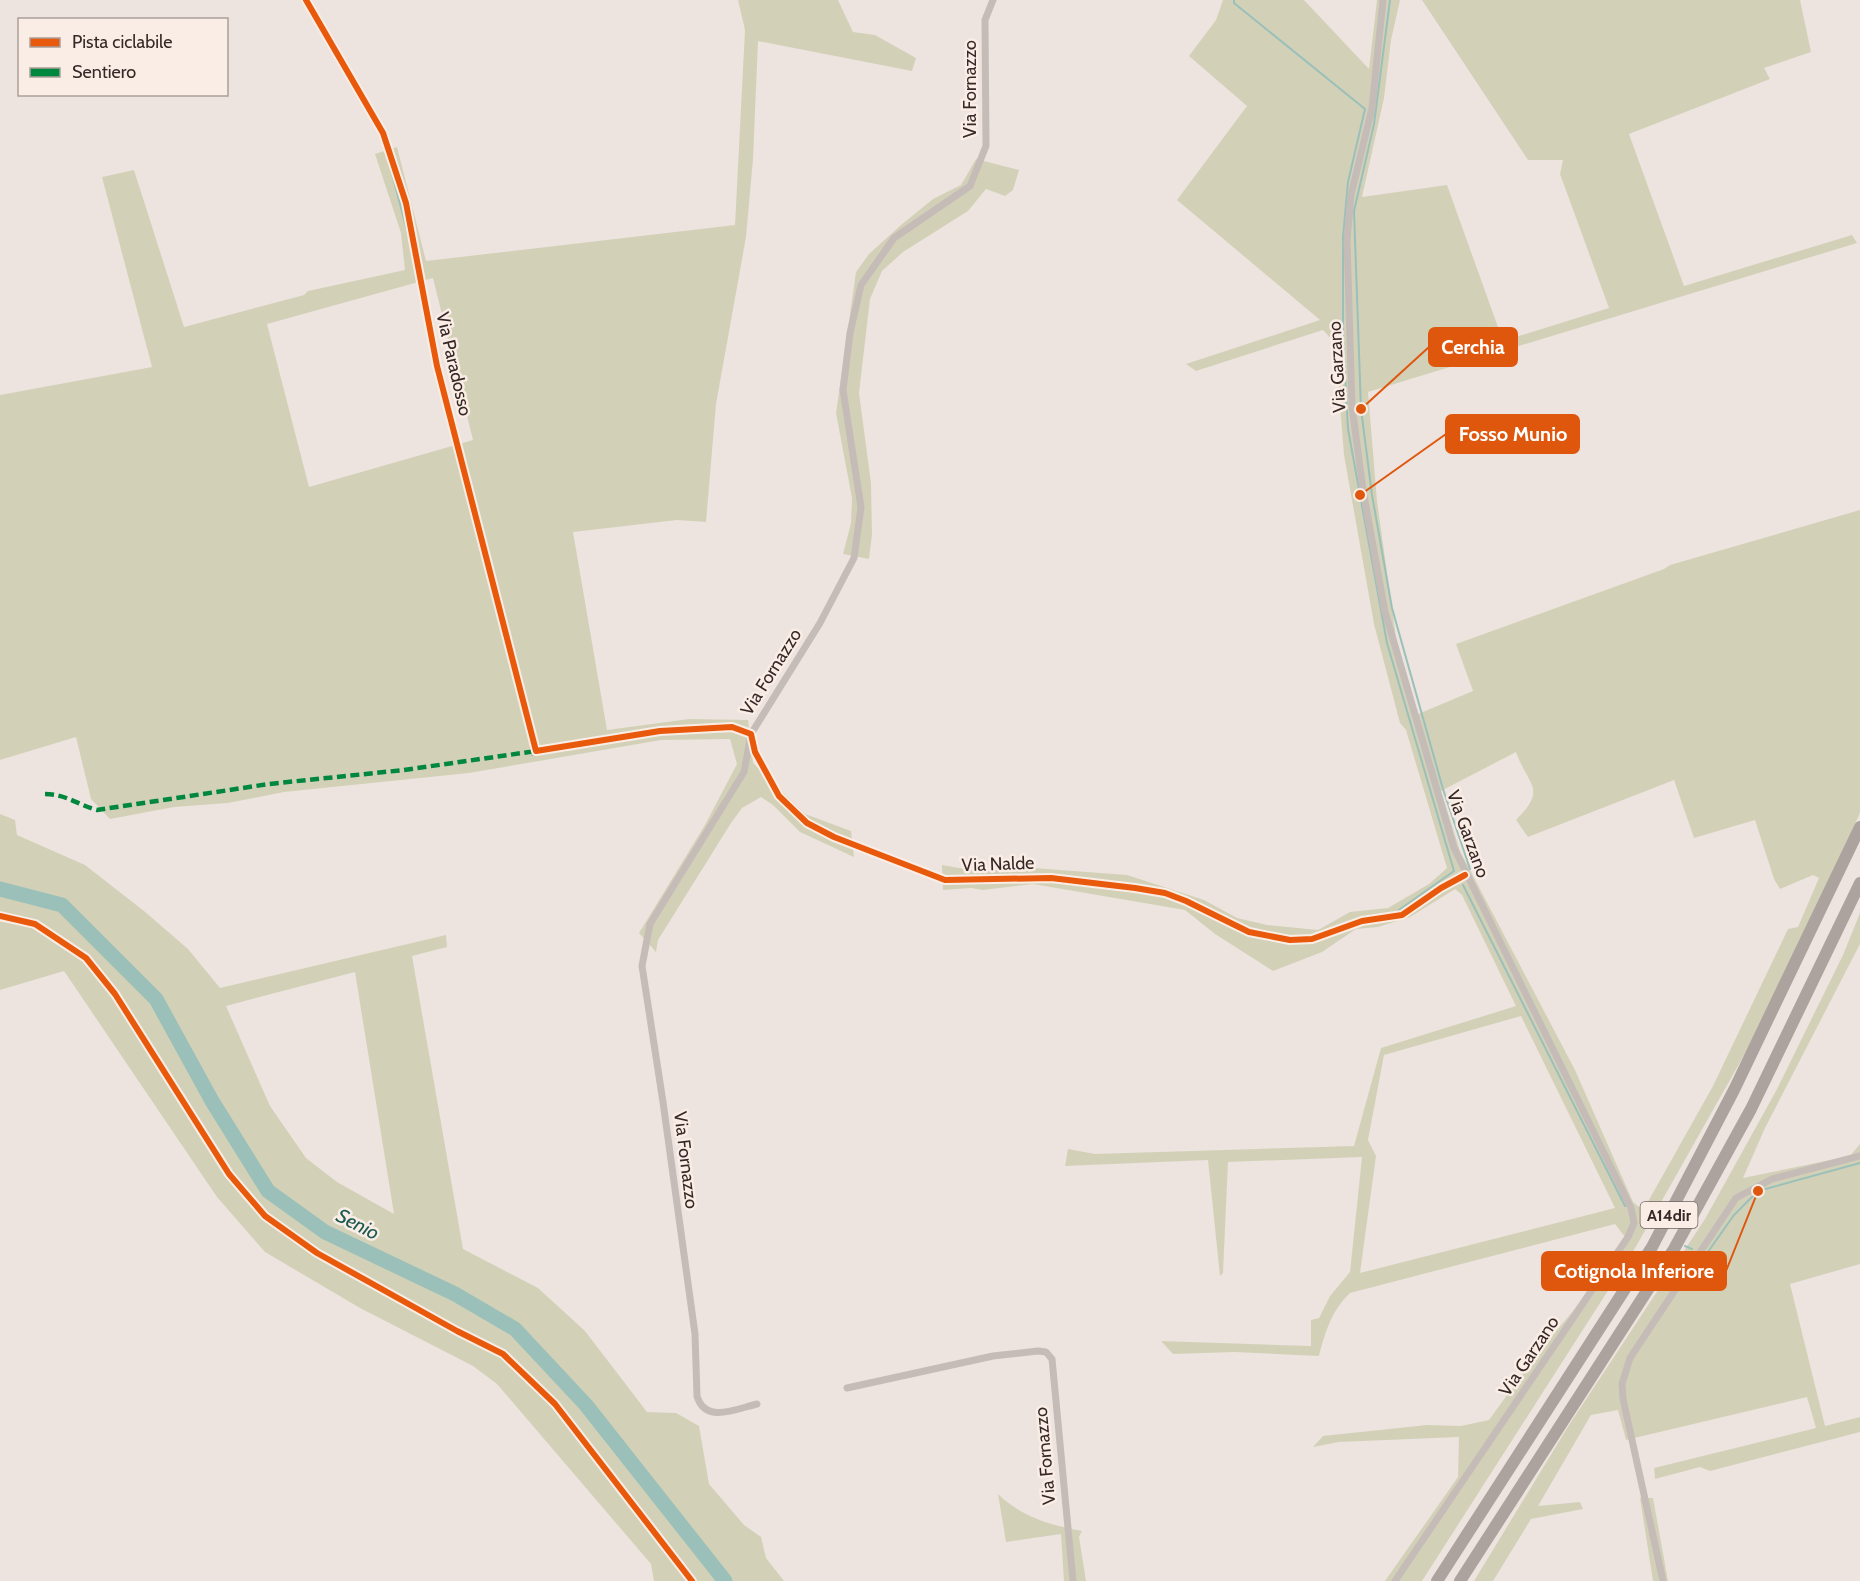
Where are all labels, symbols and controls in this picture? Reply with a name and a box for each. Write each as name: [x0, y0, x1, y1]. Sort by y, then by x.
legend: [18, 18, 228, 96]
text: Pista ciclabile: [72, 31, 172, 53]
street label: Via Fornazzo: [959, 40, 981, 138]
text: Sentiero: [72, 61, 136, 83]
street label: Via Paradosso: [431, 310, 477, 418]
street label: Via Garzano: [1324, 321, 1350, 413]
callout: Cerchia: [1429, 328, 1517, 366]
text: Cerchia: [1441, 335, 1505, 359]
callout: Fosso Munio: [1446, 415, 1579, 453]
text: Fosso Munio: [1459, 422, 1567, 446]
street label: Via Fornazzo: [736, 625, 806, 719]
street label: Via Garzano: [1442, 787, 1494, 881]
street label: Via Nalde: [961, 852, 1035, 876]
street label: Via Fornazzo: [669, 1110, 703, 1210]
road number: A14dir: [1640, 1202, 1698, 1228]
water label: Senio: [333, 1203, 383, 1245]
callout: Cotignola Inferiore: [1542, 1252, 1726, 1290]
text: Cotignola Inferiore: [1554, 1259, 1714, 1283]
street label: Via Garzano: [1494, 1312, 1564, 1400]
street label: Via Fornazzo: [1030, 1406, 1060, 1506]

